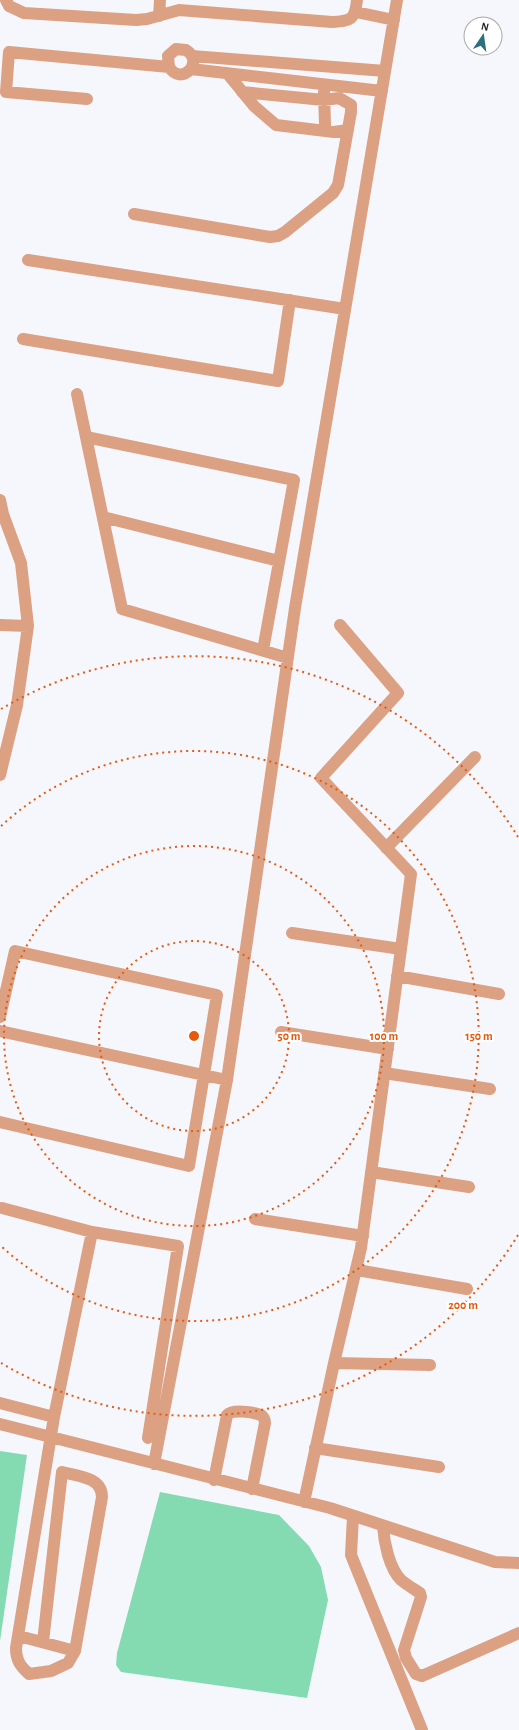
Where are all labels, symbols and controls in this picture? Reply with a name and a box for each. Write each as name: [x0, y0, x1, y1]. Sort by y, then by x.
north arrow: [463, 16, 503, 56]
text: N: [480, 21, 490, 33]
centre of rings: [187, 1029, 201, 1043]
text: 50 m: [278, 1030, 301, 1042]
text: 100 m: [370, 1030, 398, 1042]
text: 150 m: [465, 1030, 493, 1042]
text: 200 m: [448, 1299, 478, 1311]

